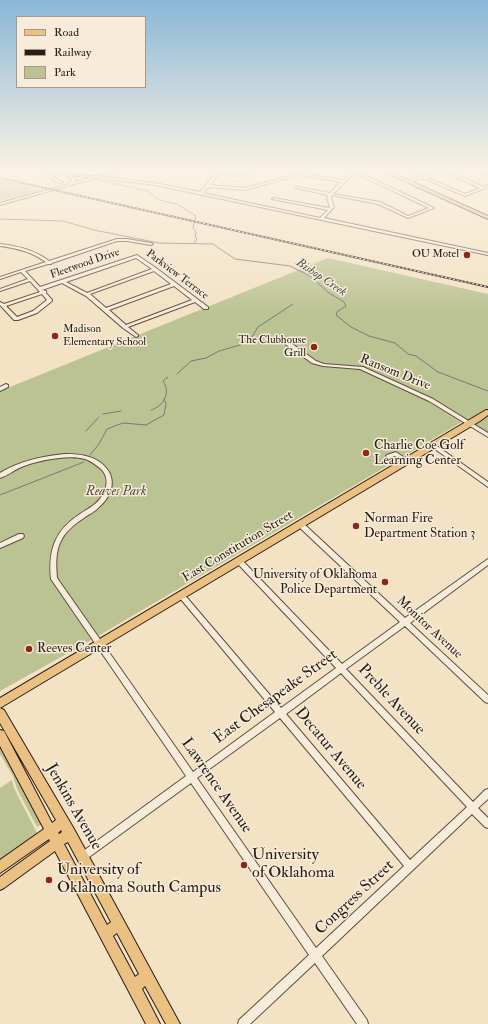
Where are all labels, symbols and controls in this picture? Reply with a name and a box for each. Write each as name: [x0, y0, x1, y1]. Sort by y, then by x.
legend: [16, 16, 146, 88]
text: Road: [54, 25, 79, 40]
text: Railway: [54, 45, 91, 60]
text: Park: [54, 65, 76, 80]
street label: Fleetwood Drive: [49, 246, 121, 282]
street label: Parkview Terrace: [143, 247, 211, 303]
place label: OU Motel: [412, 248, 459, 262]
marker: OU Motel: [462, 250, 472, 260]
water label: Bishop Creek: [293, 256, 349, 300]
place label: Madison Elementary School: [63, 323, 146, 349]
marker: Madison Elementary School: [50, 331, 60, 341]
place label: The Clubhouse Grill: [238, 334, 306, 360]
marker: The Clubhouse Grill: [309, 342, 319, 352]
street label: Ransom Drive: [357, 352, 433, 394]
place label: Charlie Coe Golf Learning Center: [374, 438, 464, 469]
marker: Charlie Coe Golf Learning Center: [361, 448, 371, 458]
park label: Reaves Park: [86, 484, 146, 500]
street label: East Constitution Street: [180, 508, 296, 586]
place label: Norman Fire Department Station 3: [364, 511, 475, 542]
marker: Norman Fire Department Station 3: [351, 521, 361, 531]
place label: University of Oklahoma Police Department: [253, 567, 377, 598]
marker: University of Oklahoma Police Department: [380, 577, 390, 587]
street label: Monitor Avenue: [393, 594, 465, 662]
place label: Reeves Center: [37, 641, 111, 657]
marker: Reeves Center: [24, 644, 34, 654]
street label: East Chesapeake Street: [210, 646, 342, 748]
street label: Preble Avenue: [353, 661, 429, 739]
street label: Decatur Avenue: [290, 704, 370, 794]
street label: Lawrence Avenue: [176, 735, 256, 837]
street label: Jenkins Avenue: [41, 760, 105, 854]
place label: University of Oklahoma: [252, 846, 335, 884]
street label: Congress Street: [312, 857, 398, 939]
marker: University of Oklahoma: [239, 860, 249, 870]
place label: University of Oklahoma South Campus: [57, 861, 221, 899]
marker: University of Oklahoma South Campus: [44, 875, 54, 885]

